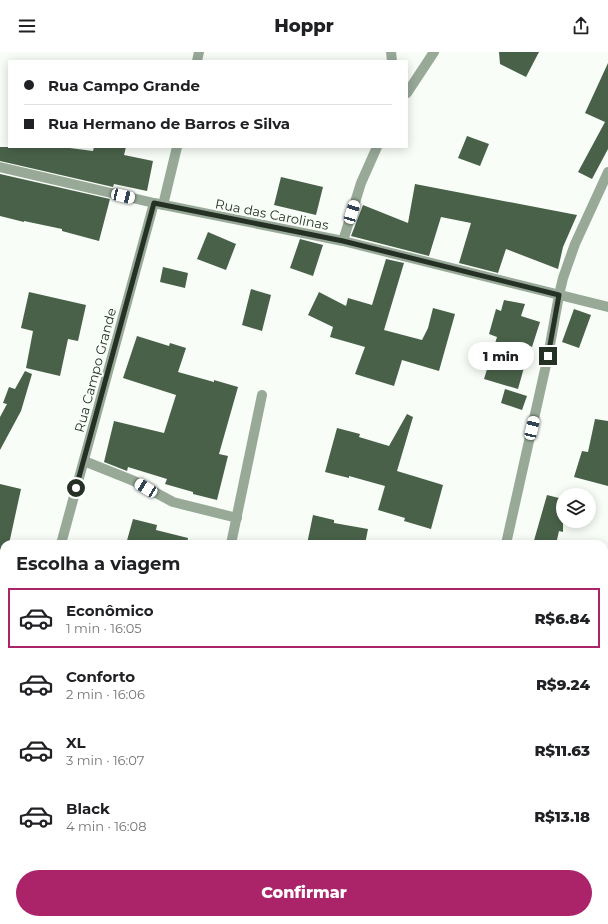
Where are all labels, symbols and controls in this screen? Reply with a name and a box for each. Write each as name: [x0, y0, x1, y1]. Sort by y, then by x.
icon: menu: [16, 15, 38, 37]
text: Hoppr: [274, 15, 334, 37]
icon: share: [570, 15, 592, 37]
text: Rua Campo Grande: [48, 76, 200, 95]
text: Rua Hermano de Barros e Silva: [48, 114, 290, 133]
car: [110, 187, 136, 205]
street label: Rua das Carolinas: [214, 195, 330, 233]
car: [343, 199, 361, 225]
street label: Rua Campo Grande: [71, 306, 119, 434]
callout: 1 min: [468, 342, 534, 370]
route end: [539, 347, 557, 365]
text: 1 min: [483, 348, 519, 364]
car: [523, 415, 541, 441]
car: [133, 477, 159, 499]
route start: [67, 479, 85, 497]
map controls: [556, 488, 596, 528]
button: layers: [556, 488, 596, 528]
text: Escolha a viagem: [16, 553, 180, 575]
icon: car: [18, 600, 54, 636]
text: Econômico: [66, 601, 154, 620]
text: R$6.84: [534, 609, 590, 628]
text: 1 min · 16:05: [66, 620, 142, 636]
icon: car: [18, 666, 54, 702]
text: Conforto: [66, 667, 135, 686]
text: R$9.24: [536, 675, 590, 694]
text: 2 min · 16:06: [66, 686, 145, 702]
icon: car: [18, 732, 54, 768]
text: XL: [66, 733, 85, 752]
text: R$11.63: [534, 741, 590, 760]
text: 3 min · 16:07: [66, 752, 144, 768]
icon: car: [18, 798, 54, 834]
text: Black: [66, 799, 110, 818]
text: R$13.18: [534, 807, 590, 826]
text: 4 min · 16:08: [66, 818, 146, 834]
button: Confirmar: [16, 870, 592, 916]

